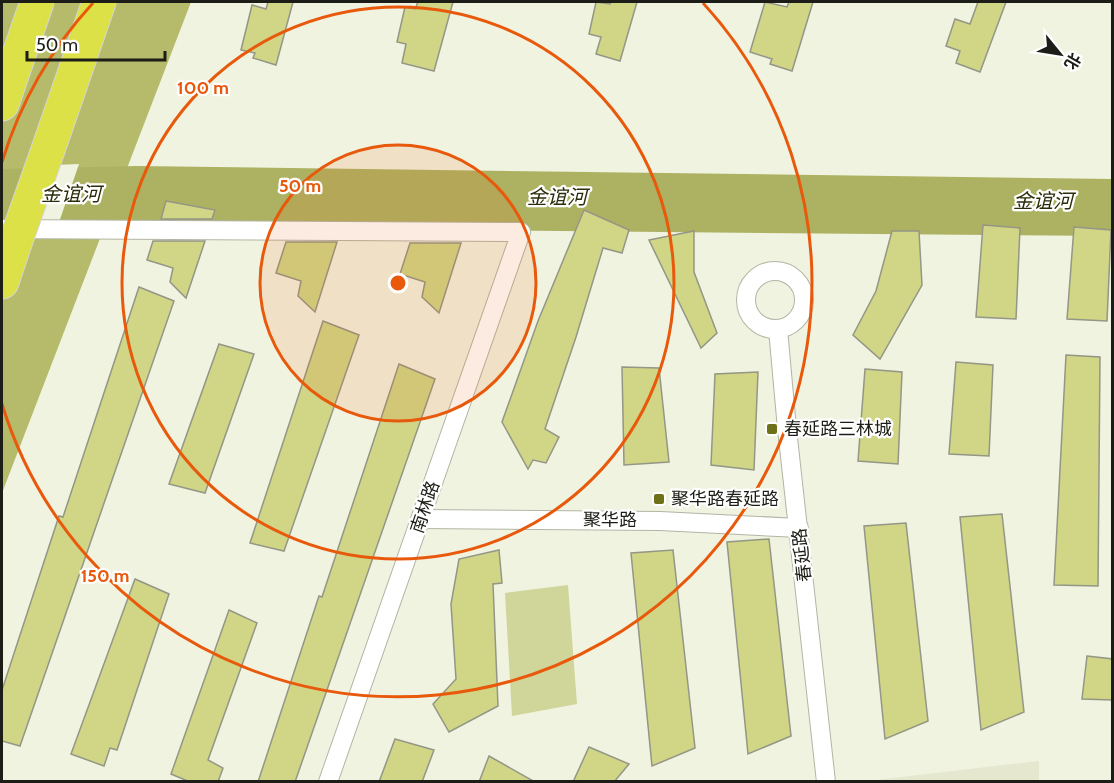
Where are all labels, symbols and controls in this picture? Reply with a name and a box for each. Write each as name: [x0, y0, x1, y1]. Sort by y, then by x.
scale bar: [27, 24, 165, 62]
north arrow: [1030, 24, 1090, 84]
text: 50 m: [36, 34, 78, 56]
text: 北: [1060, 50, 1085, 73]
text: 100 m: [177, 77, 229, 99]
text: 50 m: [279, 175, 321, 197]
water label: 金谊河: [41, 182, 105, 206]
water label: 金谊河: [527, 185, 591, 209]
water label: 金谊河: [1013, 189, 1077, 213]
centre of rings: [388, 273, 408, 293]
place label: 春延路三林城: [784, 418, 892, 440]
marker: 春延路三林城: [765, 422, 779, 436]
street label: 南林路: [406, 478, 444, 536]
place label: 聚华路春延路: [671, 488, 779, 510]
marker: 聚华路春延路: [652, 492, 666, 506]
street label: 聚华路: [583, 509, 637, 531]
street label: 春延路: [788, 527, 816, 583]
text: 150 m: [81, 565, 129, 587]

